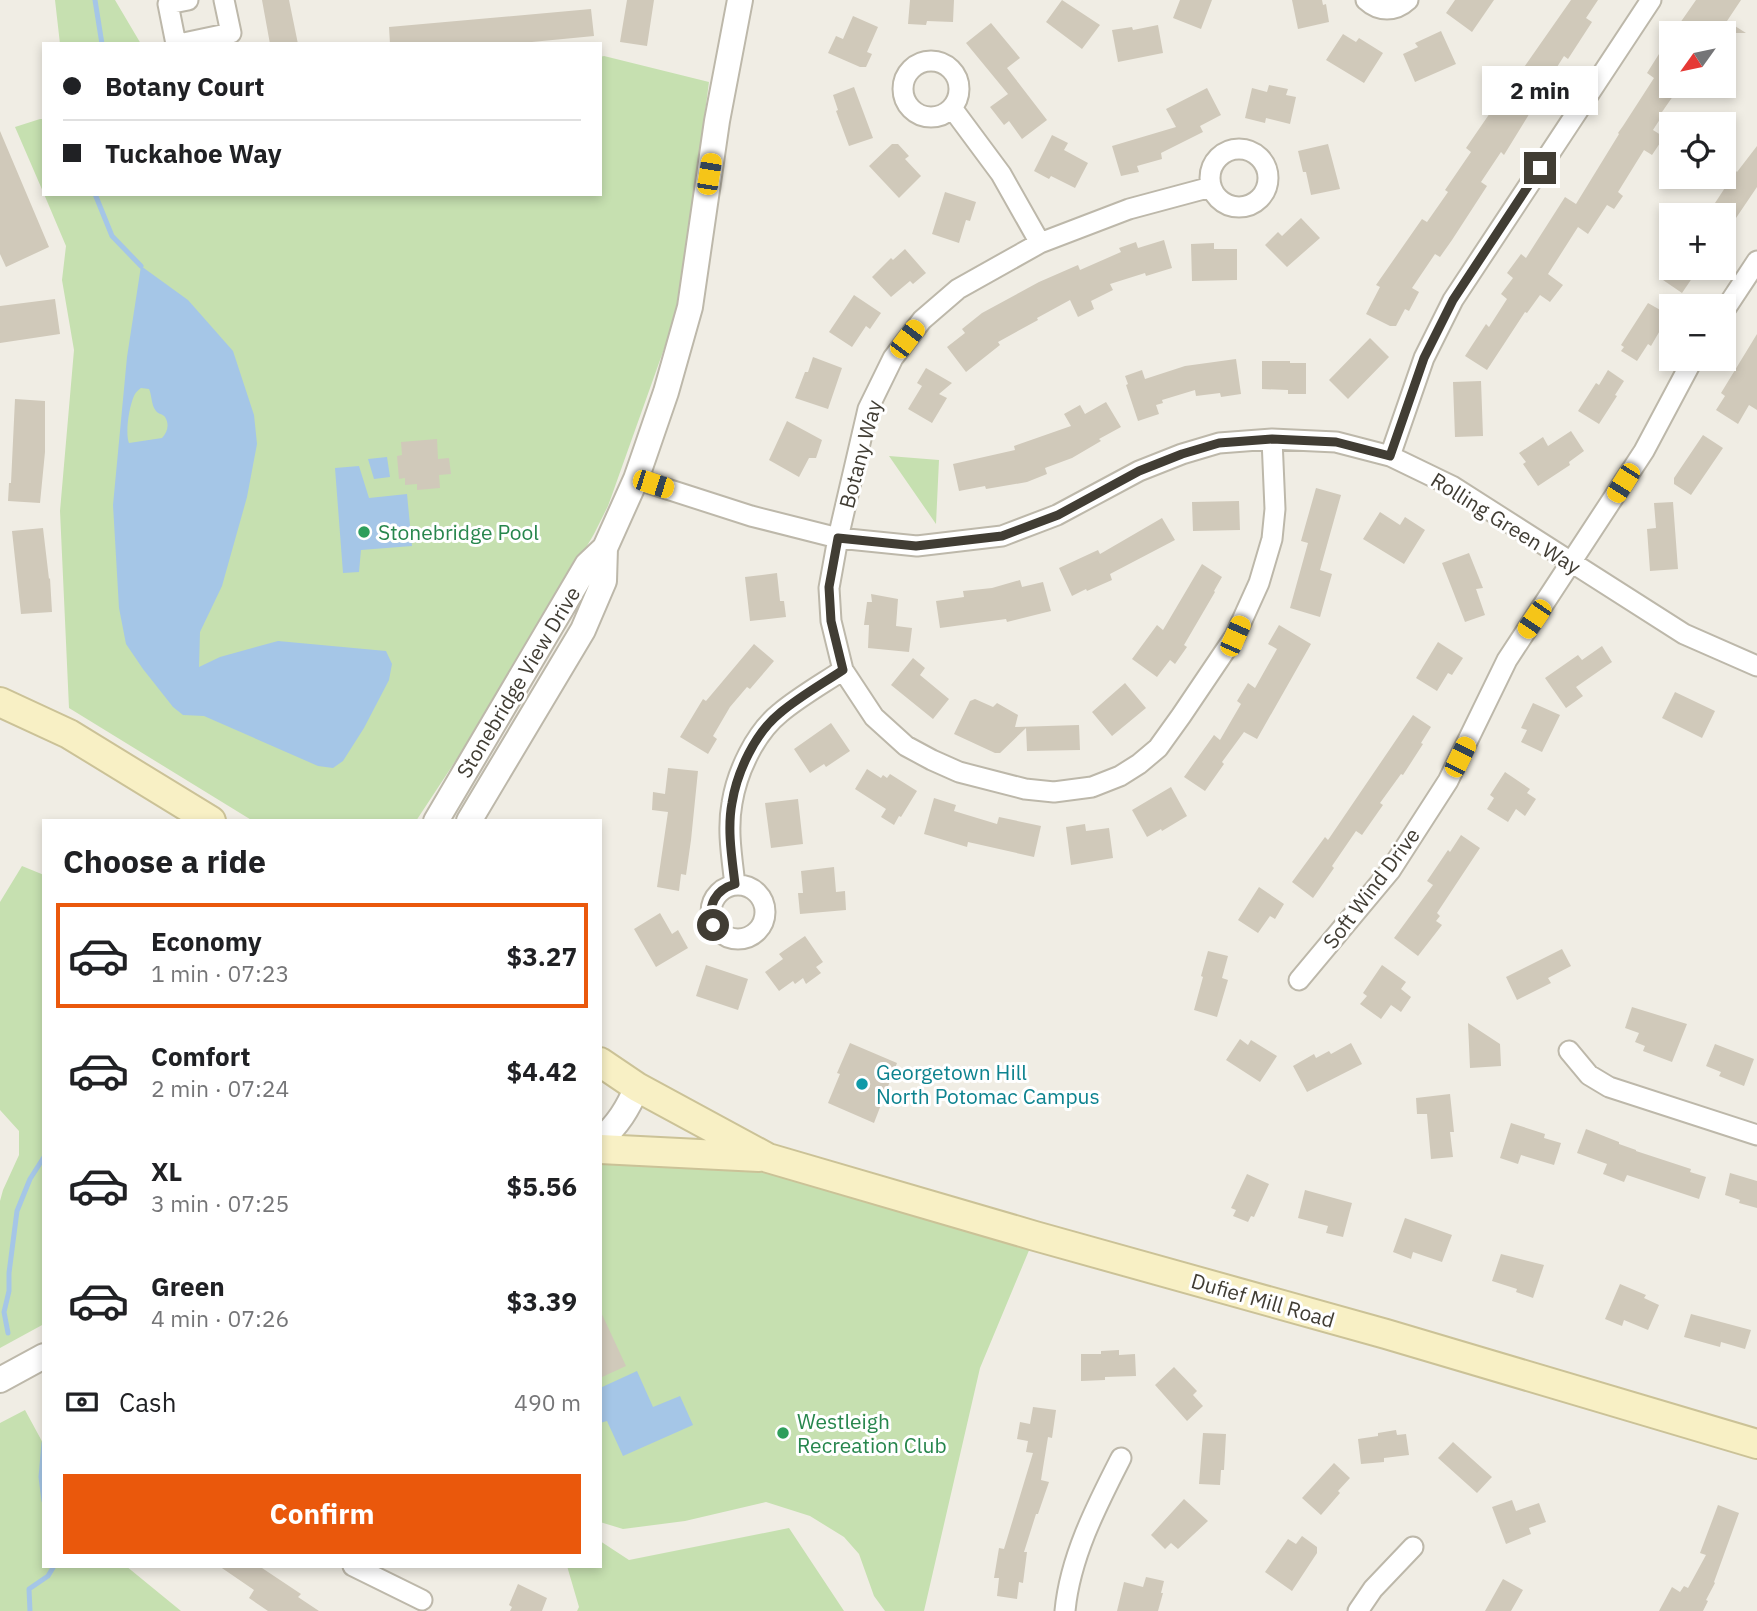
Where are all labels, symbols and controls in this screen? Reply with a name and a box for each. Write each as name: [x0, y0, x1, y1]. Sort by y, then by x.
north arrow: [1659, 21, 1736, 98]
map controls: [1659, 21, 1736, 371]
callout: 2 min: [1482, 66, 1598, 116]
text: Botany Court: [105, 69, 265, 103]
text: 2 min: [1510, 75, 1570, 105]
button: locate: [1659, 112, 1736, 189]
text: Tuckahoe Way: [105, 136, 282, 170]
car: [696, 152, 723, 196]
route end: [1524, 152, 1556, 184]
button: +: [1659, 203, 1736, 280]
button: −: [1659, 294, 1736, 371]
car: [886, 316, 929, 362]
street label: Botany Way: [832, 396, 888, 511]
car: [1603, 460, 1644, 506]
street label: Rolling Green Way: [1426, 466, 1587, 581]
car: [630, 468, 677, 500]
place label: Stonebridge Pool: [378, 518, 539, 546]
marker: Stonebridge Pool: [356, 524, 372, 540]
street label: Stonebridge View Drive: [450, 581, 586, 783]
car: [1514, 596, 1555, 642]
car: [1217, 613, 1254, 659]
car: [1442, 734, 1479, 780]
street label: Soft Wind Drive: [1316, 822, 1426, 954]
text: Choose a ride: [63, 840, 266, 882]
route start: [697, 909, 729, 941]
icon: car: [67, 924, 130, 987]
text: Economy: [151, 924, 262, 958]
text: $3.27: [507, 939, 577, 973]
text: 1 min · 07:23: [151, 958, 289, 988]
icon: car: [67, 1039, 130, 1102]
text: Comfort: [151, 1039, 250, 1073]
text: $4.42: [507, 1054, 577, 1088]
place label: Georgetown Hill North Potomac Campus: [876, 1058, 1100, 1110]
text: 2 min · 07:24: [151, 1073, 289, 1103]
marker: Georgetown Hill North Potomac Campus: [854, 1076, 870, 1092]
icon: car: [67, 1154, 130, 1217]
text: XL: [151, 1154, 182, 1188]
text: $5.56: [507, 1169, 577, 1203]
text: 3 min · 07:25: [151, 1188, 289, 1218]
street label: Dufief Mill Road: [1188, 1266, 1338, 1334]
icon: car: [67, 1269, 130, 1332]
text: Green: [151, 1269, 225, 1303]
text: $3.39: [507, 1284, 577, 1318]
text: 4 min · 07:26: [151, 1303, 289, 1333]
icon: cash: [63, 1383, 101, 1421]
text: Cash: [119, 1385, 176, 1419]
text: 490 m: [514, 1387, 581, 1417]
place label: Westleigh Recreation Club: [797, 1407, 947, 1459]
marker: Westleigh Recreation Club: [775, 1425, 791, 1441]
button: Confirm: [63, 1474, 581, 1554]

